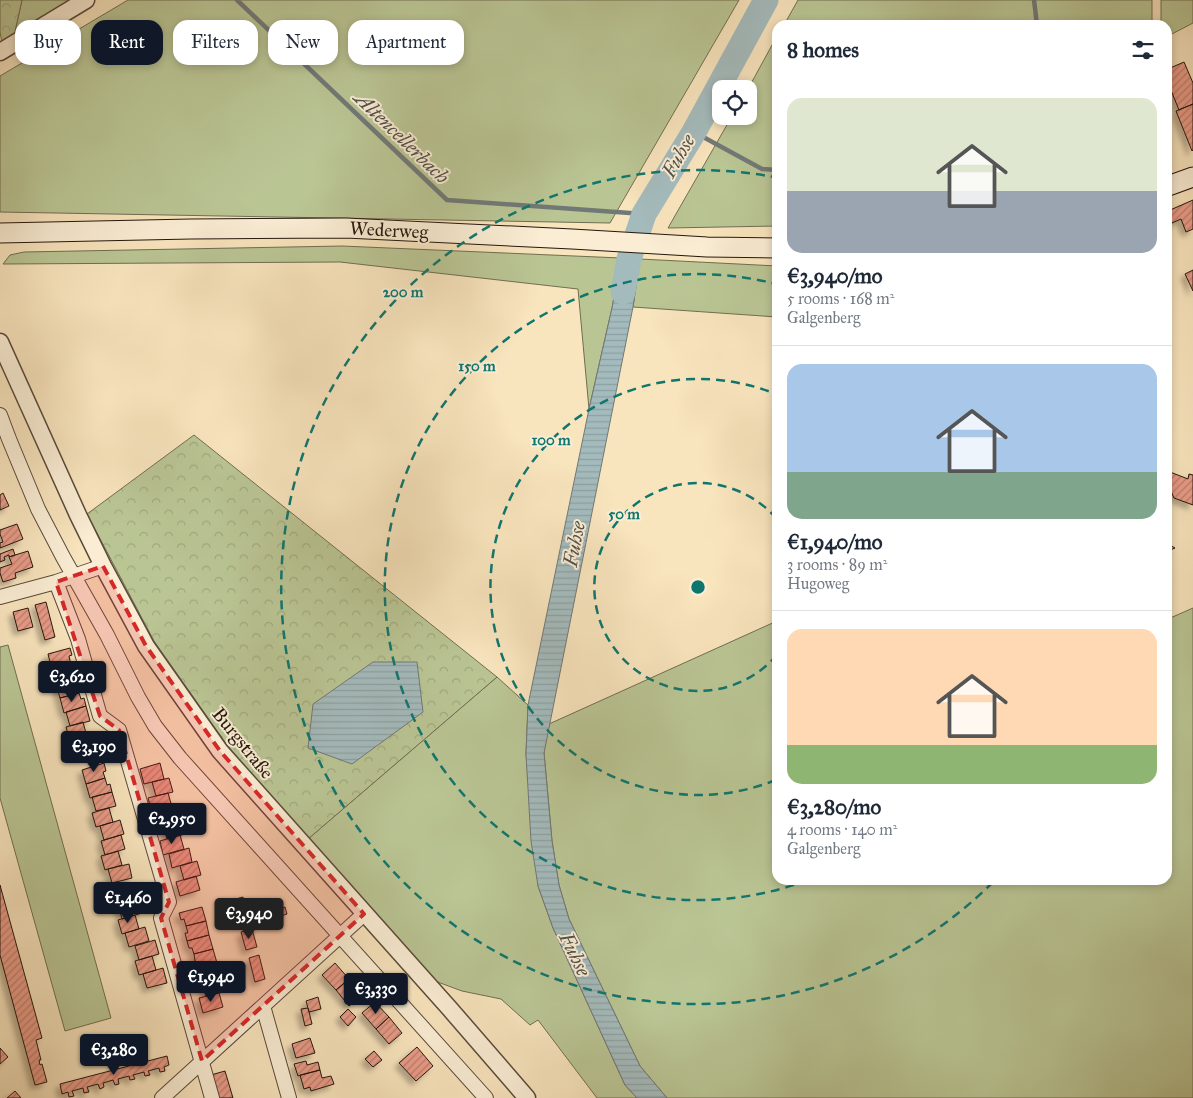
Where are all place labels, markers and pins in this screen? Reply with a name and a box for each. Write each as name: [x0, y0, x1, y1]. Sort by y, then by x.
centre of rings: [689, 578, 707, 596]
pin: €3,620: [31, 660, 113, 703]
pin: €3,190: [53, 730, 135, 773]
pin: €2,950: [131, 802, 213, 845]
pin: €1,460: [87, 882, 169, 924]
pin: €3,940: [208, 898, 290, 940]
pin: €1,940: [170, 960, 252, 1003]
pin: €3,330: [335, 972, 417, 1015]
pin: €3,280: [73, 1034, 155, 1076]

